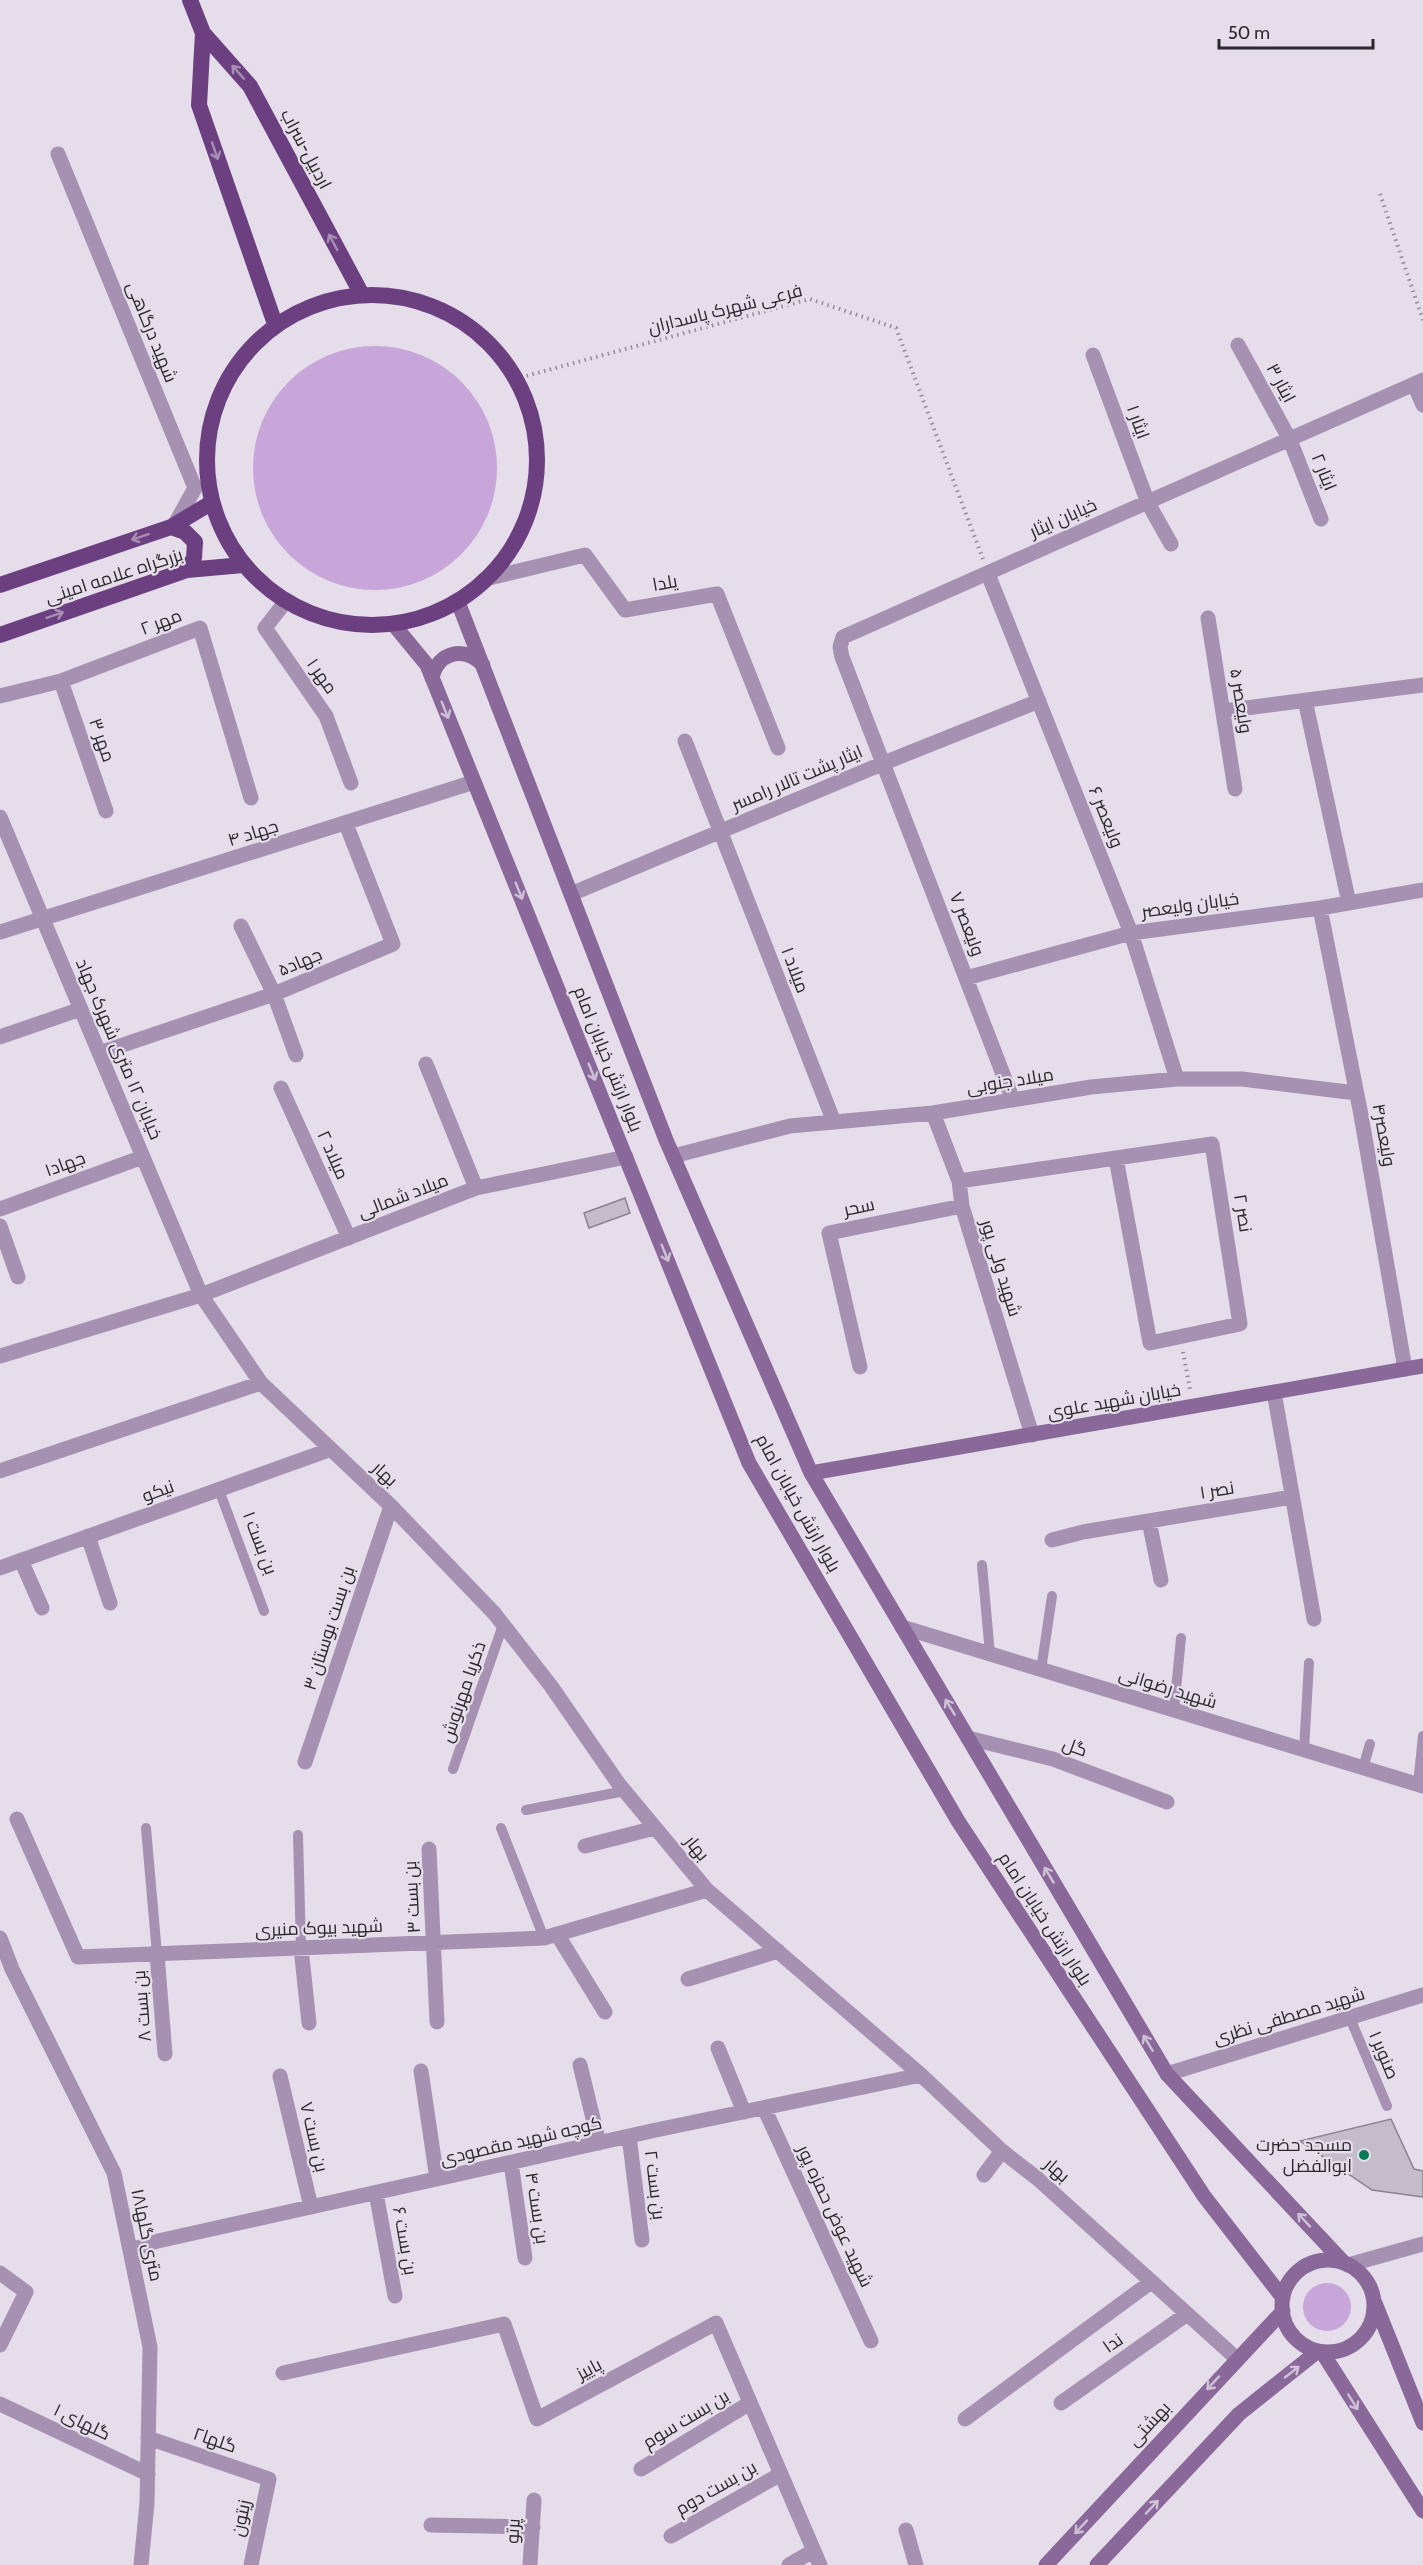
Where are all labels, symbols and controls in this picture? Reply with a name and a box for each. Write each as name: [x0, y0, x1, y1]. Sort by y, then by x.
scale bar: [1219, 12, 1374, 50]
text: 50 m: [1228, 22, 1270, 44]
one-way arrow: [231, 65, 245, 80]
street label: اردبیل-سراب: [276, 105, 336, 193]
one-way arrow: [210, 141, 221, 160]
one-way arrow: [327, 233, 338, 251]
street label: شهید درگاهی: [122, 278, 182, 386]
street label: فرعی شهرک پاسداران: [646, 279, 805, 340]
street label: ایثار ۳: [1262, 360, 1300, 406]
street label: ایثار ۱: [1122, 402, 1154, 442]
street label: ایثار ۲: [1307, 450, 1341, 494]
street label: خیابان ایثار: [1025, 493, 1100, 543]
one-way arrow: [131, 533, 150, 544]
street label: بزرگراه علامه امینی: [42, 543, 186, 609]
street label: یلدا: [651, 570, 679, 596]
street label: مهر ۲: [137, 604, 185, 640]
one-way arrow: [45, 609, 64, 620]
street label: مهر ۱: [302, 654, 342, 698]
street label: ولیعصر ۵: [1225, 667, 1257, 735]
one-way arrow: [440, 701, 451, 719]
street label: مهر ۳: [84, 715, 120, 765]
street label: ایثار پشت تالار رامسر: [727, 740, 866, 817]
street label: ولیعصر ۶: [1084, 783, 1128, 851]
street label: جهاد ۴: [225, 815, 281, 851]
one-way arrow: [514, 881, 525, 900]
street label: خیابان ولیعصر: [1139, 887, 1240, 923]
street label: ولیعصر ۷: [945, 889, 989, 959]
street label: جهاد۵: [275, 943, 325, 981]
street label: میلاد ۱: [776, 944, 814, 996]
street label: خیابان ۱۲ متری شهرک جهاد: [71, 955, 167, 1143]
street label: بلوار ارتش خیابان امام: [568, 983, 647, 1135]
one-way arrow: [587, 1062, 598, 1081]
street label: میلاد جنوبی: [965, 1063, 1055, 1099]
street label: ولیعصر۴: [1368, 1102, 1400, 1168]
street label: میلاد ۲: [313, 1127, 353, 1183]
street label: جهاد۱: [42, 1147, 88, 1181]
street label: میلاد شمالی: [355, 1169, 451, 1223]
street label: نصر ۲: [1229, 1192, 1257, 1234]
street label: سحر: [841, 1193, 877, 1221]
street label: شهید ولی پور: [975, 1216, 1026, 1320]
one-way arrow: [660, 1243, 671, 1261]
street label: خیابان شهید علوی: [1046, 1378, 1182, 1424]
street label: بلوار ارتش خیابان امام: [750, 1430, 845, 1577]
street label: بهار: [367, 1456, 402, 1491]
street label: نیکو: [139, 1475, 177, 1507]
street label: نصر ۱: [1198, 1476, 1236, 1504]
street label: بن بست ۱: [238, 1508, 282, 1578]
street label: بن بست بوستان ۳: [299, 1563, 359, 1693]
street label: ذکریا مهرنوش: [435, 1639, 491, 1745]
street label: شهید رضوانی: [1116, 1663, 1220, 1713]
one-way arrow: [943, 1699, 955, 1716]
street label: گل: [1060, 1732, 1090, 1762]
street label: بهار: [679, 1830, 714, 1865]
street label: بلوار ارتش خیابان امام: [993, 1848, 1096, 1991]
street label: بن بست ۳: [399, 1860, 425, 1934]
one-way arrow: [1043, 1867, 1055, 1884]
street label: شهید بیوک منیری: [255, 1915, 383, 1941]
street label: بن بست ۸: [128, 1969, 156, 2043]
street label: شهید مصطفی نظری: [1211, 1982, 1367, 2050]
street label: صنوبر ۱: [1364, 2028, 1404, 2082]
one-way arrow: [1142, 2035, 1154, 2052]
street label: بن بست ۷: [295, 2100, 333, 2174]
street label: کوچه شهید مقصودی: [438, 2112, 604, 2171]
place label: مسجد حضرت ابوالفضل: [1256, 2134, 1352, 2177]
street label: شهید عوض حمزه پور: [791, 2141, 878, 2291]
marker: مسجد حضرت ابوالفضل: [1357, 2148, 1371, 2162]
street label: بن بست ۲: [640, 2149, 670, 2221]
street label: بهار: [1039, 2152, 1074, 2187]
street label: بن بست ۴: [520, 2171, 554, 2245]
street label: ۱۸متری گلها: [126, 2187, 168, 2283]
street label: بن بست ۶: [388, 2205, 422, 2277]
one-way arrow: [1297, 2213, 1311, 2228]
street label: ندا: [1099, 2328, 1127, 2358]
street label: پاییز: [572, 2353, 606, 2386]
one-way arrow: [1284, 2366, 1300, 2379]
one-way arrow: [1206, 2376, 1220, 2391]
street label: بن بست سوم: [639, 2385, 734, 2454]
one-way arrow: [1348, 2393, 1360, 2410]
street label: بهشتی: [1123, 2397, 1175, 2451]
street label: گلهای ۱: [50, 2399, 114, 2445]
street label: گلها۲: [190, 2422, 240, 2458]
street label: بن بست دوم: [671, 2456, 761, 2521]
street label: زیتون: [226, 2498, 256, 2538]
one-way arrow: [1144, 2500, 1158, 2515]
street label: پرتو: [501, 2518, 526, 2544]
one-way arrow: [1074, 2519, 1088, 2534]

